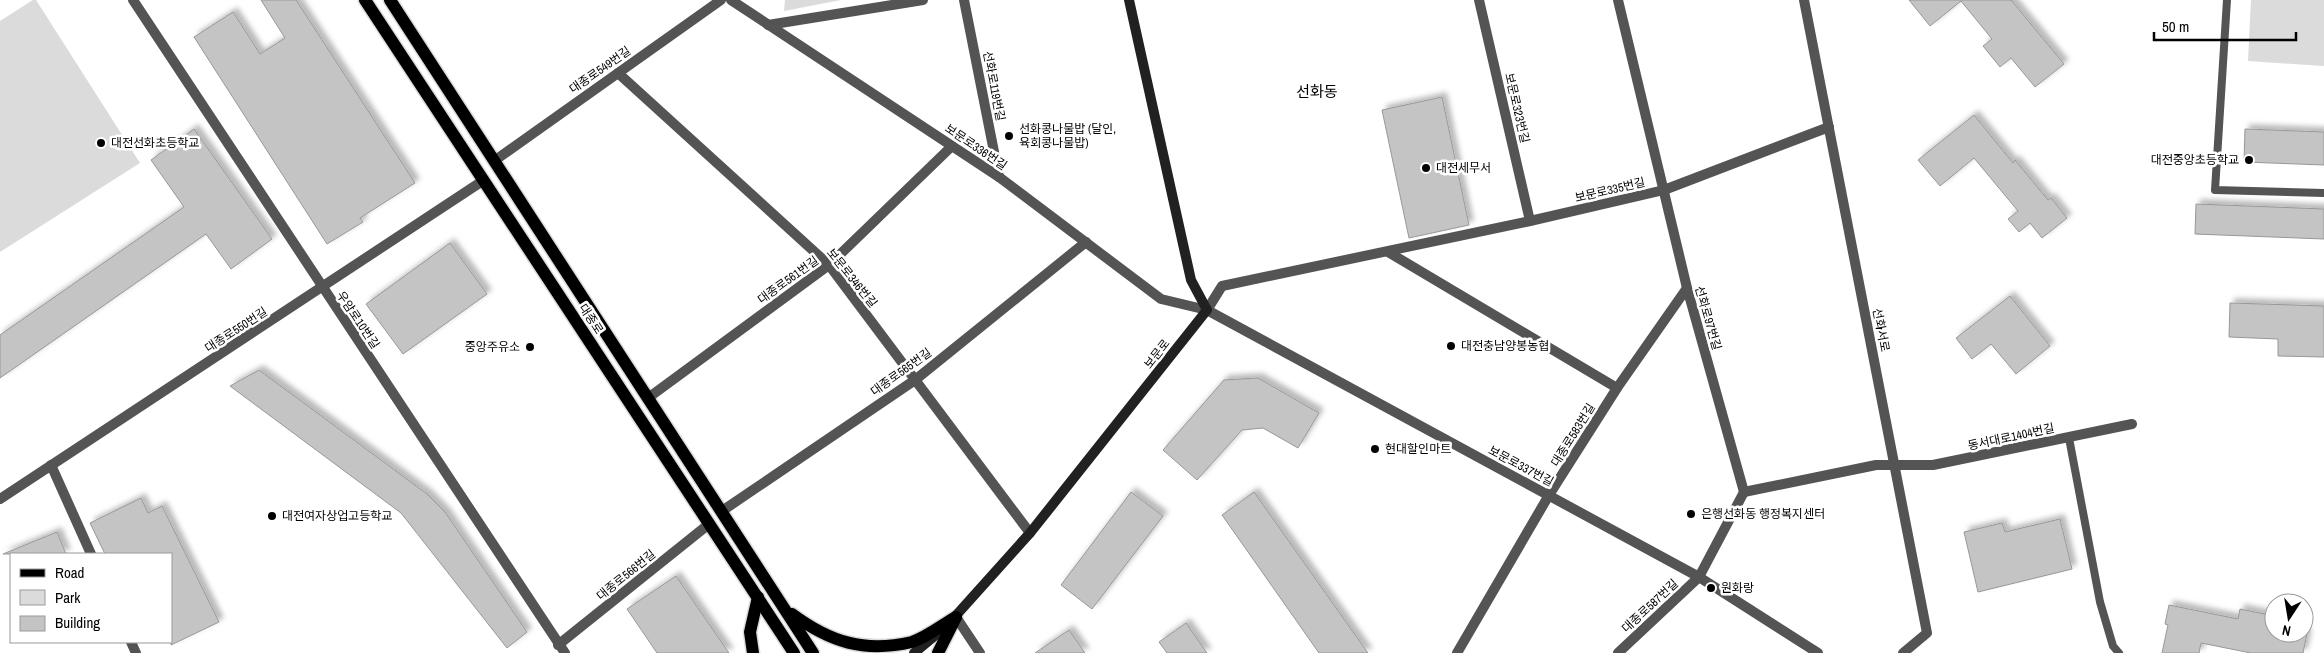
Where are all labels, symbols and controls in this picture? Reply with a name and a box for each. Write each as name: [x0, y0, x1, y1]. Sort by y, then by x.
scale bar: [2154, 10, 2296, 42]
text: 50 m: [2162, 16, 2189, 37]
street label: 대종로549번길: [566, 43, 634, 97]
street label: 선화로119번길: [979, 50, 1009, 122]
street label: 보문로323번길: [1501, 71, 1533, 145]
district label: 선화동: [1296, 81, 1338, 102]
street label: 보문로336번길: [942, 120, 1010, 174]
place label: 선화콩나물밥 (달인, 육회콩나물밥): [1019, 121, 1116, 151]
marker: 선화콩나물밥 (달인, 육회콩나물밥): [1003, 130, 1015, 142]
place label: 대전선화초등학교: [111, 135, 199, 151]
marker: 대전선화초등학교: [95, 137, 107, 149]
place label: 대전중앙초등학교: [2151, 152, 2239, 168]
marker: 대전중앙초등학교: [2243, 154, 2255, 166]
place label: 대전세무서: [1436, 160, 1491, 176]
marker: 대전세무서: [1420, 162, 1432, 174]
street label: 보문로335번길: [1573, 174, 1647, 206]
street label: 보문로346번길: [823, 245, 881, 311]
street label: 대종로561번길: [754, 252, 822, 308]
street label: 선화로97번길: [1691, 284, 1725, 352]
street label: 우암로10번길: [333, 288, 383, 352]
street label: 대종로: [575, 301, 607, 337]
street label: 대종로550번길: [202, 304, 270, 356]
street label: 선화서로: [1869, 307, 1893, 353]
street label: 보문로: [1140, 336, 1174, 372]
place label: 대전충남양봉농협: [1461, 338, 1549, 354]
place label: 중앙주유소: [465, 339, 520, 355]
marker: 대전충남양봉농협: [1445, 340, 1457, 352]
marker: 중앙주유소: [524, 341, 536, 353]
street label: 대종로565번길: [867, 344, 935, 400]
street label: 대종로583번길: [1547, 400, 1599, 470]
street label: 동서대로1404번길: [1966, 420, 2056, 454]
place label: 현대할인마트: [1385, 441, 1451, 457]
street label: 보문로337번길: [1486, 442, 1556, 490]
marker: 현대할인마트: [1369, 443, 1381, 455]
place label: 은행선화동 행정복지센터: [1701, 506, 1825, 522]
place label: 대전여자상업고등학교: [282, 508, 392, 524]
marker: 은행선화동 행정복지센터: [1685, 508, 1697, 520]
marker: 대전여자상업고등학교: [266, 510, 278, 522]
street label: 대종로566번길: [593, 546, 659, 604]
legend: [10, 553, 172, 643]
text: Road: [55, 562, 84, 583]
street label: 대종로587번길: [1618, 576, 1682, 636]
place label: 원화랑: [1721, 580, 1754, 596]
marker: 원화랑: [1705, 582, 1717, 594]
text: Park: [55, 587, 81, 608]
north arrow: [2264, 593, 2314, 643]
text: Building: [55, 612, 100, 633]
text: N: [2280, 621, 2292, 640]

